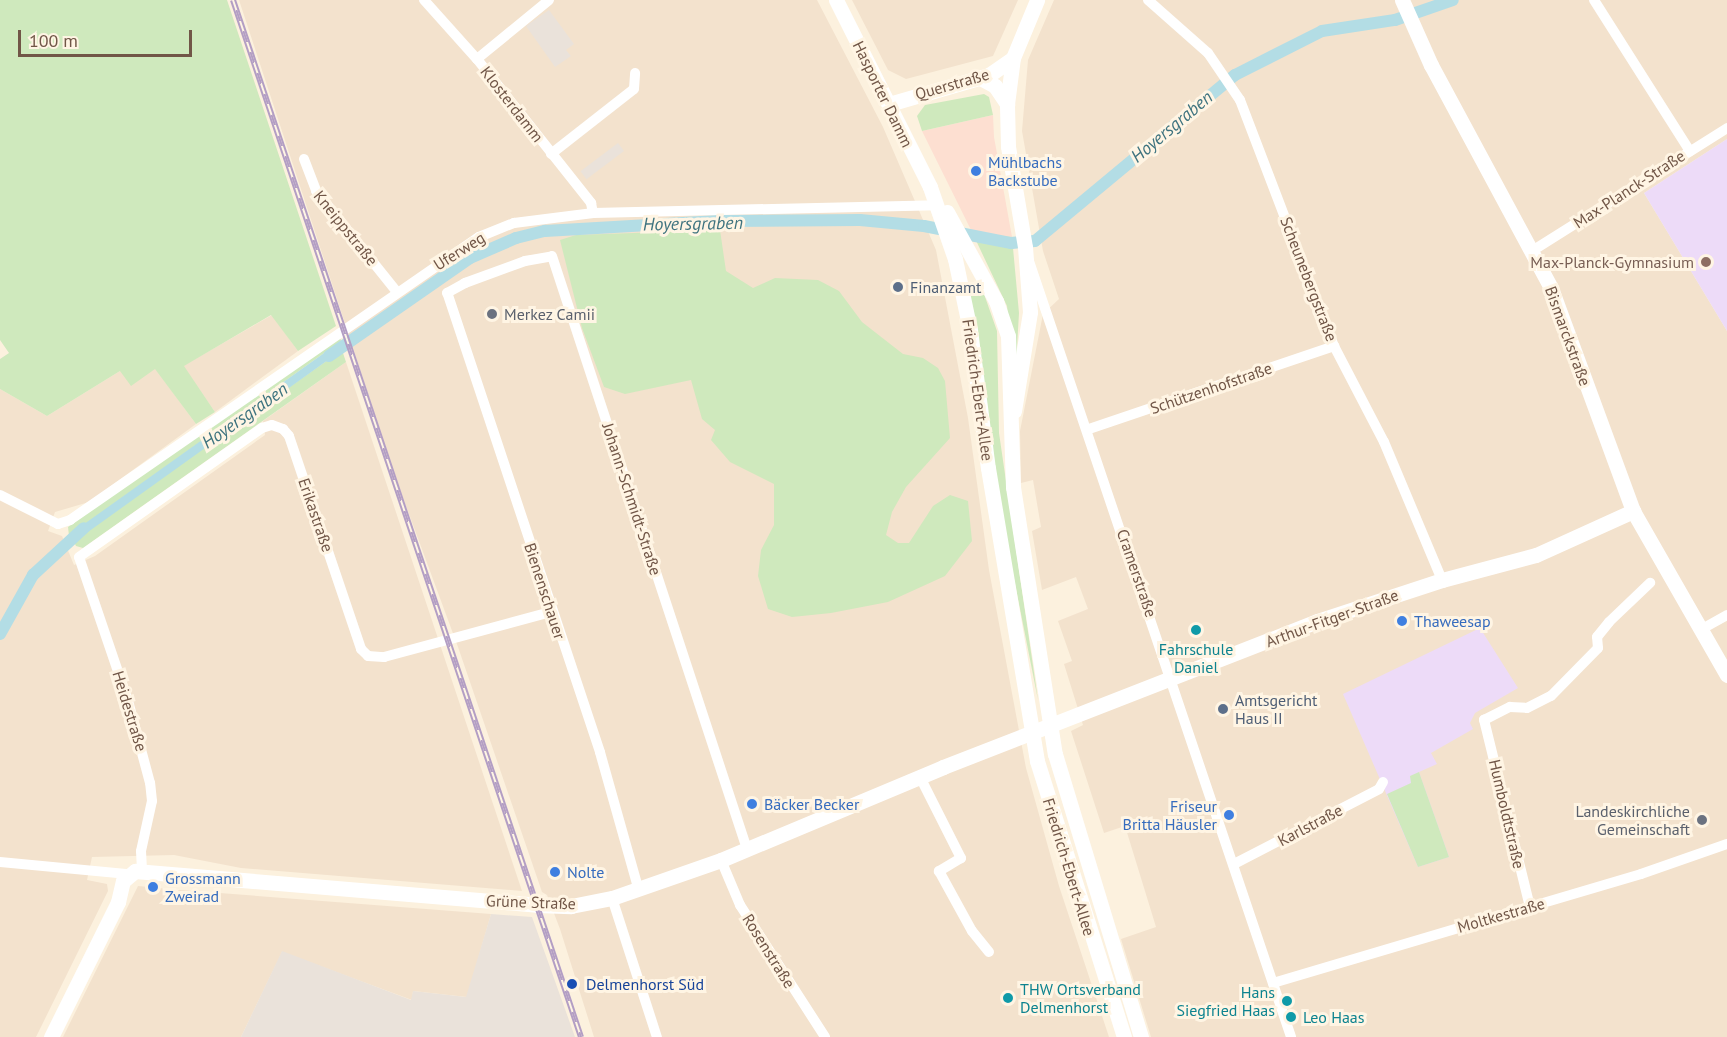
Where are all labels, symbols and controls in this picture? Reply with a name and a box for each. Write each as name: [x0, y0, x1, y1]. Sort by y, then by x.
scale bar: [21, 18, 195, 56]
text: 100 m: [29, 29, 78, 52]
street label: Hasporter Damm: [849, 38, 917, 150]
street label: Klosterdamm: [476, 62, 548, 146]
street label: Querstraße: [913, 64, 991, 104]
water label: Hoyersgraben: [1127, 87, 1217, 167]
street label: Max-Planck-Straße: [1570, 146, 1688, 232]
place label: Mühlbachs Backstube: [988, 152, 1062, 190]
marker: Mühlbachs Backstube: [969, 164, 983, 178]
street label: Kneippstraße: [310, 187, 382, 269]
water label: Hoyersgraben: [643, 212, 743, 236]
street label: Scheunebergstraße: [1276, 214, 1342, 344]
street label: Uferweg: [430, 228, 488, 274]
place label: Max-Planck-Gymnasium: [1530, 252, 1694, 272]
marker: Max-Planck-Gymnasium: [1699, 255, 1713, 269]
place label: Finanzamt: [910, 277, 982, 297]
marker: Finanzamt: [891, 280, 905, 294]
street label: Bismarckstraße: [1541, 283, 1595, 389]
place label: Merkez Camii: [504, 304, 595, 324]
marker: Merkez Camii: [485, 307, 499, 321]
street label: Friedrich-Ebert-Allee: [959, 318, 997, 462]
street label: Schützenhofstraße: [1148, 358, 1274, 418]
water label: Hoyersgraben: [198, 378, 292, 454]
street label: Johann-Schmidt-Straße: [598, 420, 666, 578]
street label: Erikastraße: [294, 475, 338, 555]
street label: Cramerstraße: [1113, 526, 1161, 620]
street label: Bienenschauer: [520, 540, 570, 642]
street label: Arthur-Fitger-Straße: [1263, 585, 1401, 651]
place label: Thaweesap: [1414, 611, 1491, 631]
marker: Thaweesap: [1395, 614, 1409, 628]
marker: Fahrschule Daniel: [1189, 623, 1203, 637]
place label: Fahrschule Daniel: [1159, 639, 1233, 677]
street label: Heidestraße: [109, 668, 151, 754]
place label: Amtsgericht Haus II: [1235, 690, 1317, 728]
marker: Amtsgericht Haus II: [1216, 702, 1230, 716]
street label: Humboldtstraße: [1485, 758, 1529, 870]
place label: Bäcker Becker: [764, 794, 859, 814]
street label: Friedrich-Ebert-Allee: [1039, 796, 1099, 938]
place label: Friseur Britta Häusler: [1123, 796, 1217, 834]
marker: Bäcker Becker: [745, 797, 759, 811]
street label: Karlstraße: [1274, 800, 1346, 850]
place label: Landeskirchliche Gemeinschaft: [1575, 801, 1690, 839]
marker: Friseur Britta Häusler: [1222, 808, 1236, 822]
marker: Landeskirchliche Gemeinschaft: [1695, 813, 1709, 827]
place label: Nolte: [567, 862, 604, 882]
marker: Nolte: [548, 865, 562, 879]
place label: Grossmann Zweirad: [165, 868, 241, 906]
marker: Grossmann Zweirad: [146, 880, 160, 894]
street label: Grüne Straße: [486, 891, 576, 913]
street label: Moltkestraße: [1455, 893, 1547, 937]
street label: Rosenstraße: [739, 910, 799, 992]
place label: Delmenhorst Süd: [586, 974, 704, 994]
marker: Delmenhorst Süd: [563, 975, 581, 993]
place label: THW Ortsverband Delmenhorst: [1020, 979, 1141, 1017]
place label: Hans Siegfried Haas: [1176, 982, 1275, 1020]
marker: THW Ortsverband Delmenhorst: [1001, 991, 1015, 1005]
marker: Hans Siegfried Haas: [1280, 994, 1294, 1008]
place label: Leo Haas: [1303, 1007, 1364, 1027]
marker: Leo Haas: [1284, 1010, 1298, 1024]

